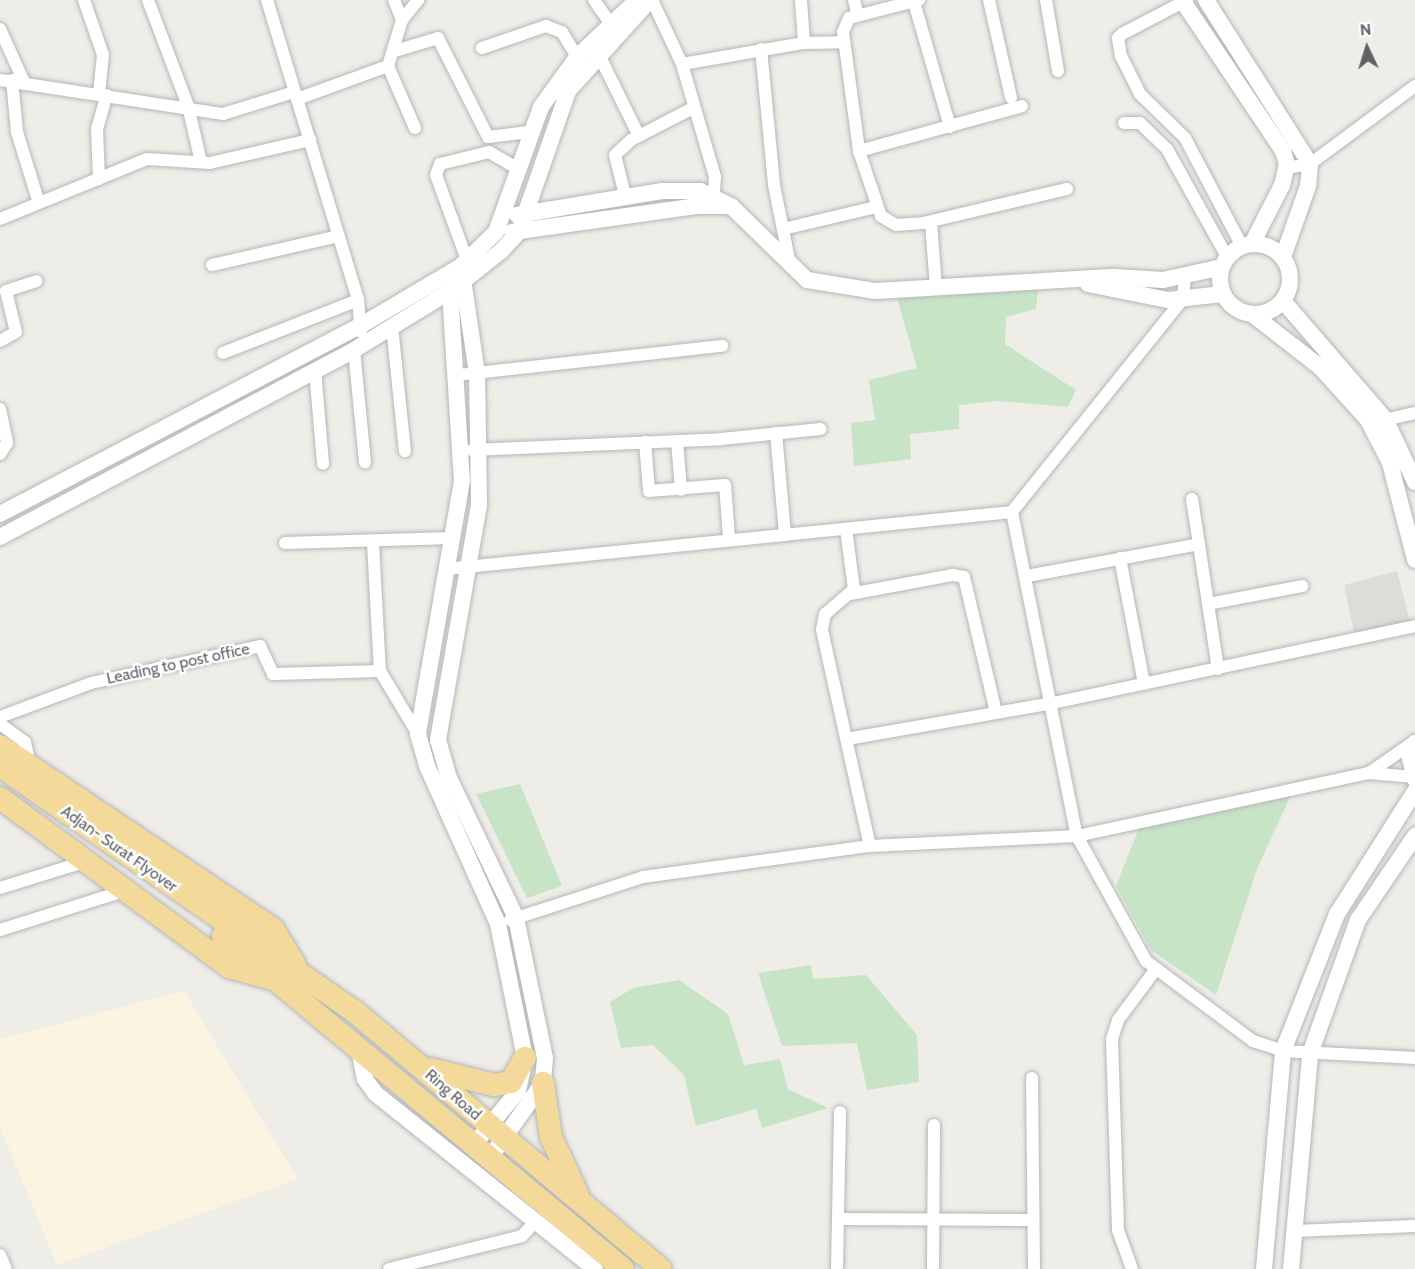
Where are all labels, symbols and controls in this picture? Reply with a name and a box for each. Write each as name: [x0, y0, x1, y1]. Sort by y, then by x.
north arrow: [1337, 18, 1397, 78]
text: N: [1359, 20, 1372, 39]
street label: Leading to post office: [105, 639, 251, 689]
street label: Adjan- Surat Flyover: [57, 802, 181, 896]
street label: Ring Road: [421, 1065, 485, 1125]

